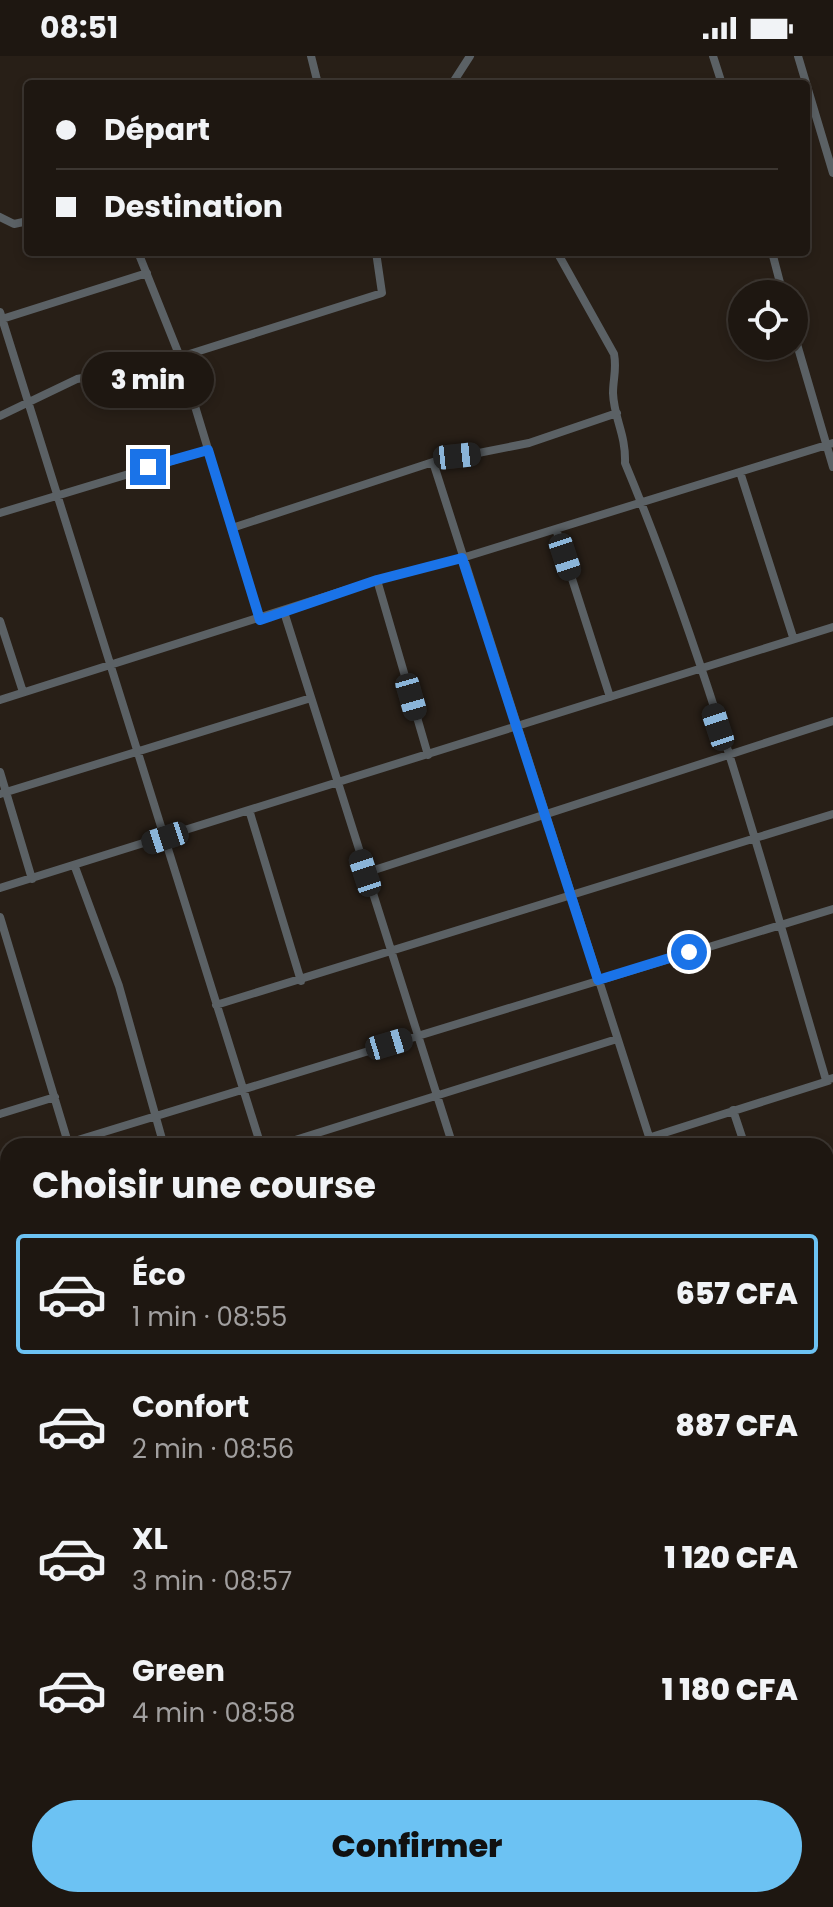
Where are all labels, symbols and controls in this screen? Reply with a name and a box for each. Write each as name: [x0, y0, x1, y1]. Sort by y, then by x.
text: 08:51: [40, 6, 118, 49]
text: Départ: [104, 108, 210, 151]
text: Destination: [104, 185, 283, 228]
map controls: [728, 280, 808, 360]
button: locate: [728, 280, 808, 360]
callout: 3 min: [82, 351, 214, 407]
text: 3 min: [111, 362, 185, 398]
car: [432, 442, 482, 470]
route end: [130, 449, 166, 485]
car: [546, 530, 584, 584]
car: [393, 671, 429, 723]
car: [699, 700, 737, 754]
car: [138, 819, 192, 857]
car: [346, 846, 384, 900]
route start: [671, 934, 707, 970]
car: [363, 1026, 415, 1062]
text: Choisir une course: [32, 1160, 376, 1211]
text: Éco: [132, 1253, 186, 1296]
icon: car: [36, 1258, 108, 1330]
text: 657 CFA: [676, 1272, 798, 1315]
text: 1 min · 08:55: [132, 1299, 287, 1335]
text: Confort: [132, 1385, 249, 1428]
icon: car: [36, 1390, 108, 1462]
text: 887 CFA: [675, 1404, 798, 1447]
text: 2 min · 08:56: [132, 1431, 294, 1467]
text: XL: [132, 1517, 168, 1560]
icon: car: [36, 1522, 108, 1594]
text: 1 120 CFA: [664, 1536, 798, 1579]
text: 3 min · 08:57: [132, 1563, 292, 1599]
text: Green: [132, 1649, 225, 1692]
icon: car: [36, 1654, 108, 1726]
text: 1 180 CFA: [662, 1668, 798, 1711]
text: 4 min · 08:58: [132, 1695, 296, 1731]
button: Confirmer: [32, 1800, 802, 1892]

